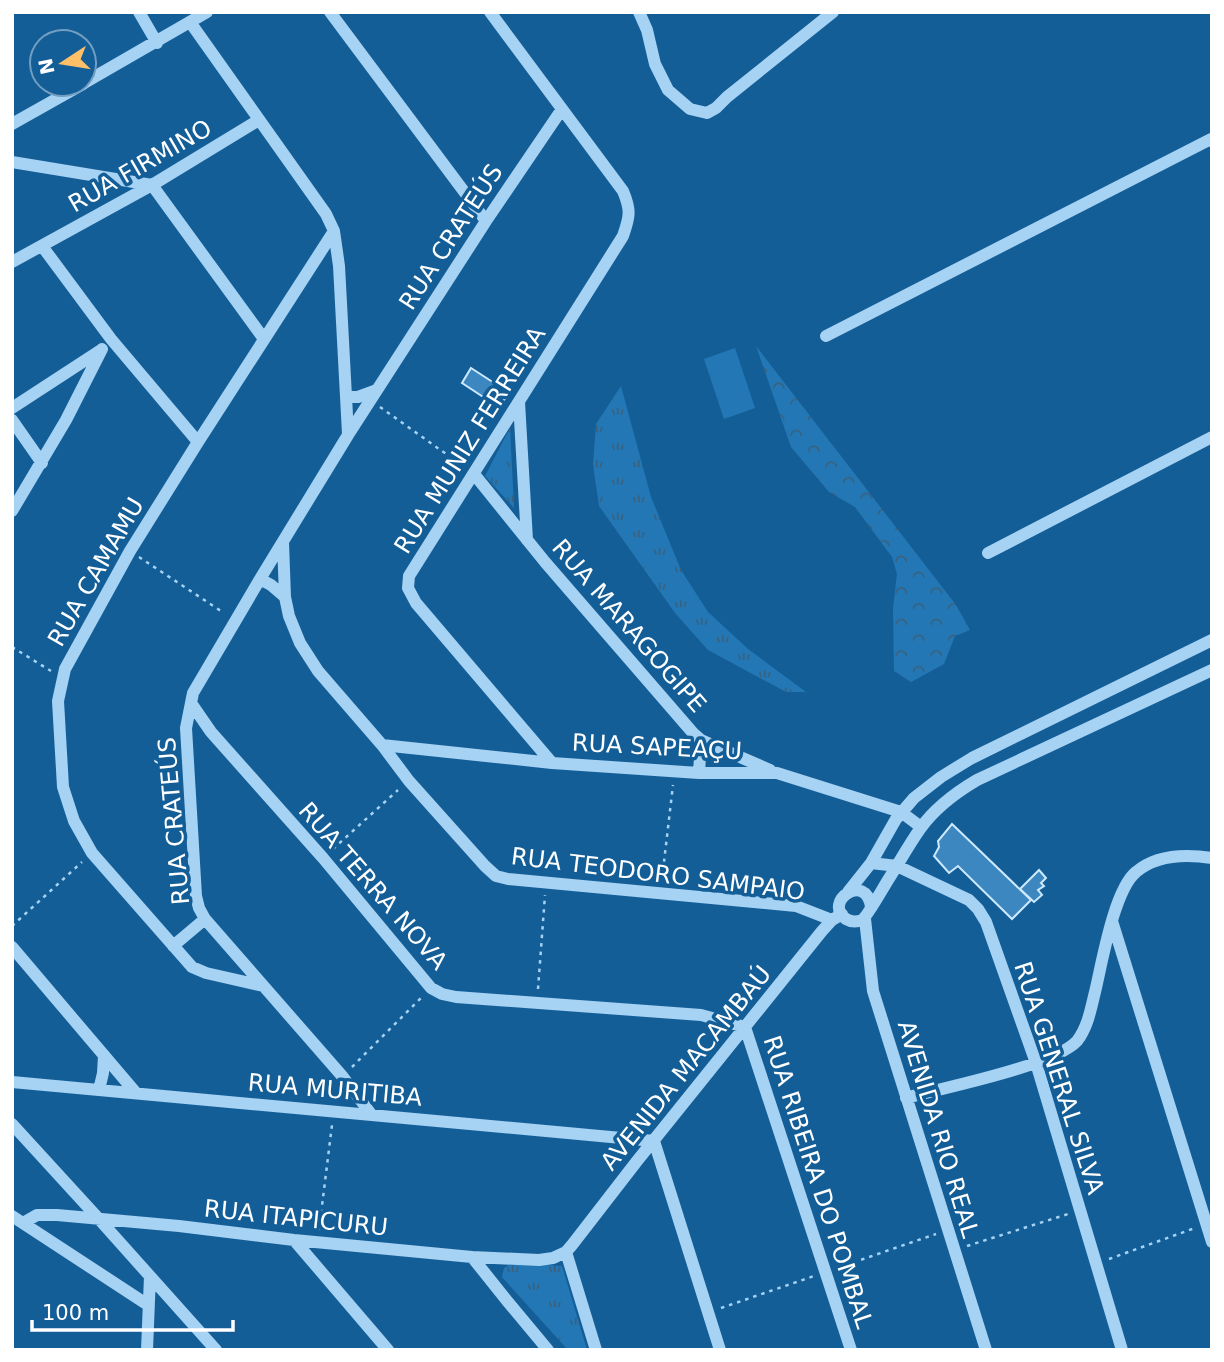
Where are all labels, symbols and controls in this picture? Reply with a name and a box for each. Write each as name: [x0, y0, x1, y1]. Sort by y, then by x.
north arrow: [28, 28, 98, 98]
text: N: [34, 56, 59, 77]
street label: RUA FIRMINO: [64, 114, 216, 218]
street label: RUA CRATEÚS: [392, 158, 508, 315]
street label: RUA MUNIZ FERREIRA: [389, 321, 552, 559]
street label: RUA CAMAMU: [42, 493, 150, 651]
street label: RUA MARAGOGIPE: [546, 534, 712, 718]
street label: RUA SAPEAÇU: [571, 729, 743, 765]
street label: RUA CRATEÚS: [151, 736, 195, 906]
street label: RUA TERRA NOVA: [293, 797, 454, 976]
street label: RUA TEODORO SAMPAIO: [510, 842, 806, 906]
street label: RUA GENERAL SILVA: [1008, 958, 1110, 1198]
street label: AVENIDA MACAMBAÚ: [593, 959, 777, 1176]
street label: AVENIDA RIO REAL: [892, 1017, 985, 1242]
street label: RUA RIBEIRA DO POMBAL: [757, 1032, 879, 1332]
street label: RUA MURITIBA: [247, 1068, 424, 1112]
street label: RUA ITAPICURU: [203, 1194, 389, 1242]
scale bar: [32, 1288, 233, 1332]
text: 100 m: [42, 1301, 109, 1325]

